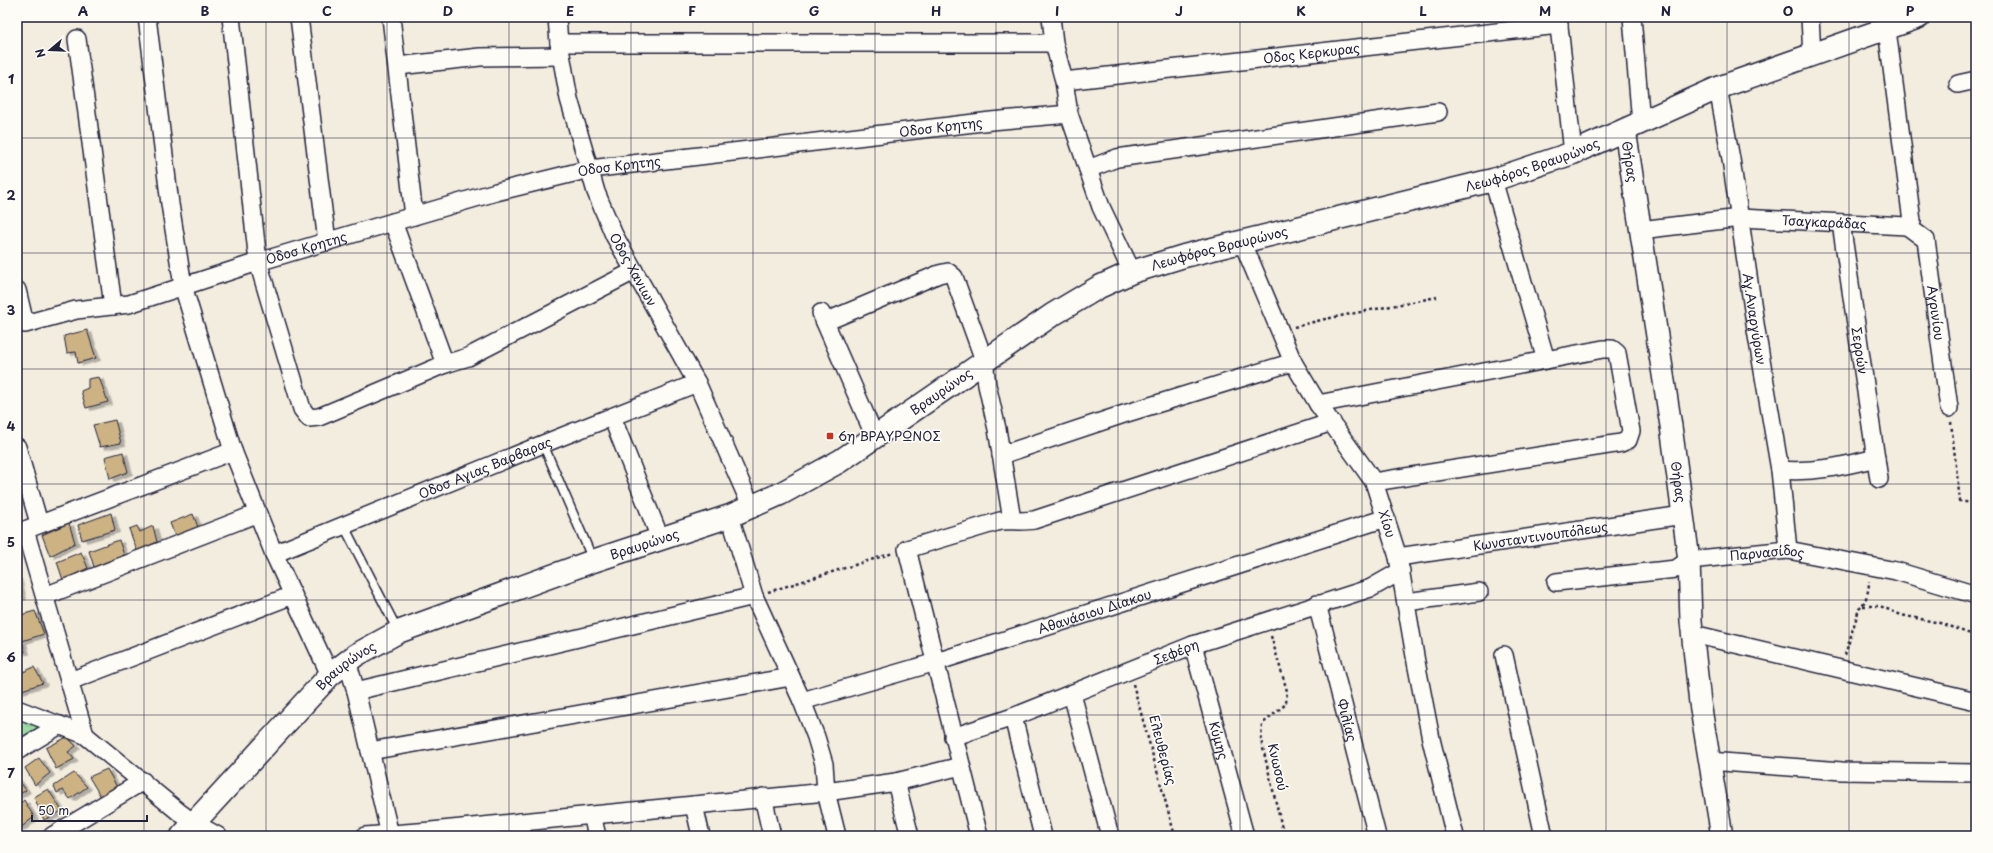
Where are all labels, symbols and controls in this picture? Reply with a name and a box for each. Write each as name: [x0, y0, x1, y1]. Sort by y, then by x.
text: A: [78, 1, 88, 20]
text: B: [201, 1, 210, 20]
text: C: [322, 1, 332, 20]
text: D: [443, 1, 453, 20]
text: E: [566, 1, 574, 20]
text: F: [688, 1, 696, 20]
text: G: [809, 1, 819, 20]
text: H: [931, 1, 941, 20]
text: I: [1055, 1, 1059, 20]
text: J: [1175, 1, 1183, 20]
text: K: [1296, 1, 1306, 20]
text: L: [1419, 1, 1427, 20]
text: M: [1539, 1, 1551, 20]
text: N: [1661, 1, 1671, 20]
text: O: [1783, 1, 1793, 20]
text: P: [1906, 1, 1915, 20]
north arrow: [30, 30, 70, 70]
street label: Οδος Κερκυρας: [1262, 38, 1361, 67]
text: N: [31, 46, 50, 60]
text: 1: [8, 69, 14, 88]
street label: Οδοσ Κρητης: [898, 112, 984, 141]
street label: Λεωφόρος Βραυρώνος: [1463, 132, 1602, 196]
street label: Θήρας: [1618, 140, 1643, 184]
street label: Οδοσ Κρητης: [575, 151, 662, 181]
text: 2: [6, 185, 16, 204]
street label: Τσαγκαράδας: [1782, 210, 1867, 233]
street label: Λεωφόρος Βραυρώνος: [1148, 221, 1290, 275]
street label: Οδοσ Κρητης: [263, 226, 349, 268]
street label: Οδος Χανιων: [606, 229, 662, 310]
street label: Αγ.Αναργύρων: [1739, 272, 1772, 366]
street label: Αγρινίου: [1923, 284, 1950, 341]
text: 3: [7, 300, 16, 319]
street label: Σερρών: [1848, 326, 1873, 376]
street label: Βραυρώνος: [906, 363, 976, 419]
text: 4: [7, 416, 16, 435]
place label: 6η ΒΡΑΥΡΩΝΟΣ: [838, 426, 941, 445]
street label: Οδοσ Αγιας Βαρβαρας: [415, 431, 555, 503]
marker: 6η ΒΡΑΥΡΩΝΟΣ: [825, 431, 835, 441]
street label: Θήρας: [1667, 460, 1691, 504]
street label: Χίου: [1374, 507, 1401, 540]
street label: Κωνσταντινουπόλεως: [1472, 516, 1609, 555]
street label: Βραυρώνος: [607, 523, 681, 564]
text: 5: [7, 532, 15, 551]
street label: Παρνασίδος: [1729, 540, 1806, 565]
street label: Αθανάσιου Δίακου: [1035, 584, 1154, 638]
street label: Σεφέρη: [1151, 634, 1201, 669]
street label: Βραυρώνος: [311, 636, 379, 694]
text: 6: [6, 647, 16, 666]
street label: Φιλίας: [1333, 697, 1362, 744]
street label: Ελευθερίας: [1145, 713, 1182, 787]
street label: Κύμης: [1205, 719, 1234, 762]
street label: Κνωσού: [1264, 741, 1293, 792]
text: 7: [7, 763, 15, 782]
scale bar: [32, 797, 147, 823]
text: 50 m: [38, 801, 69, 819]

